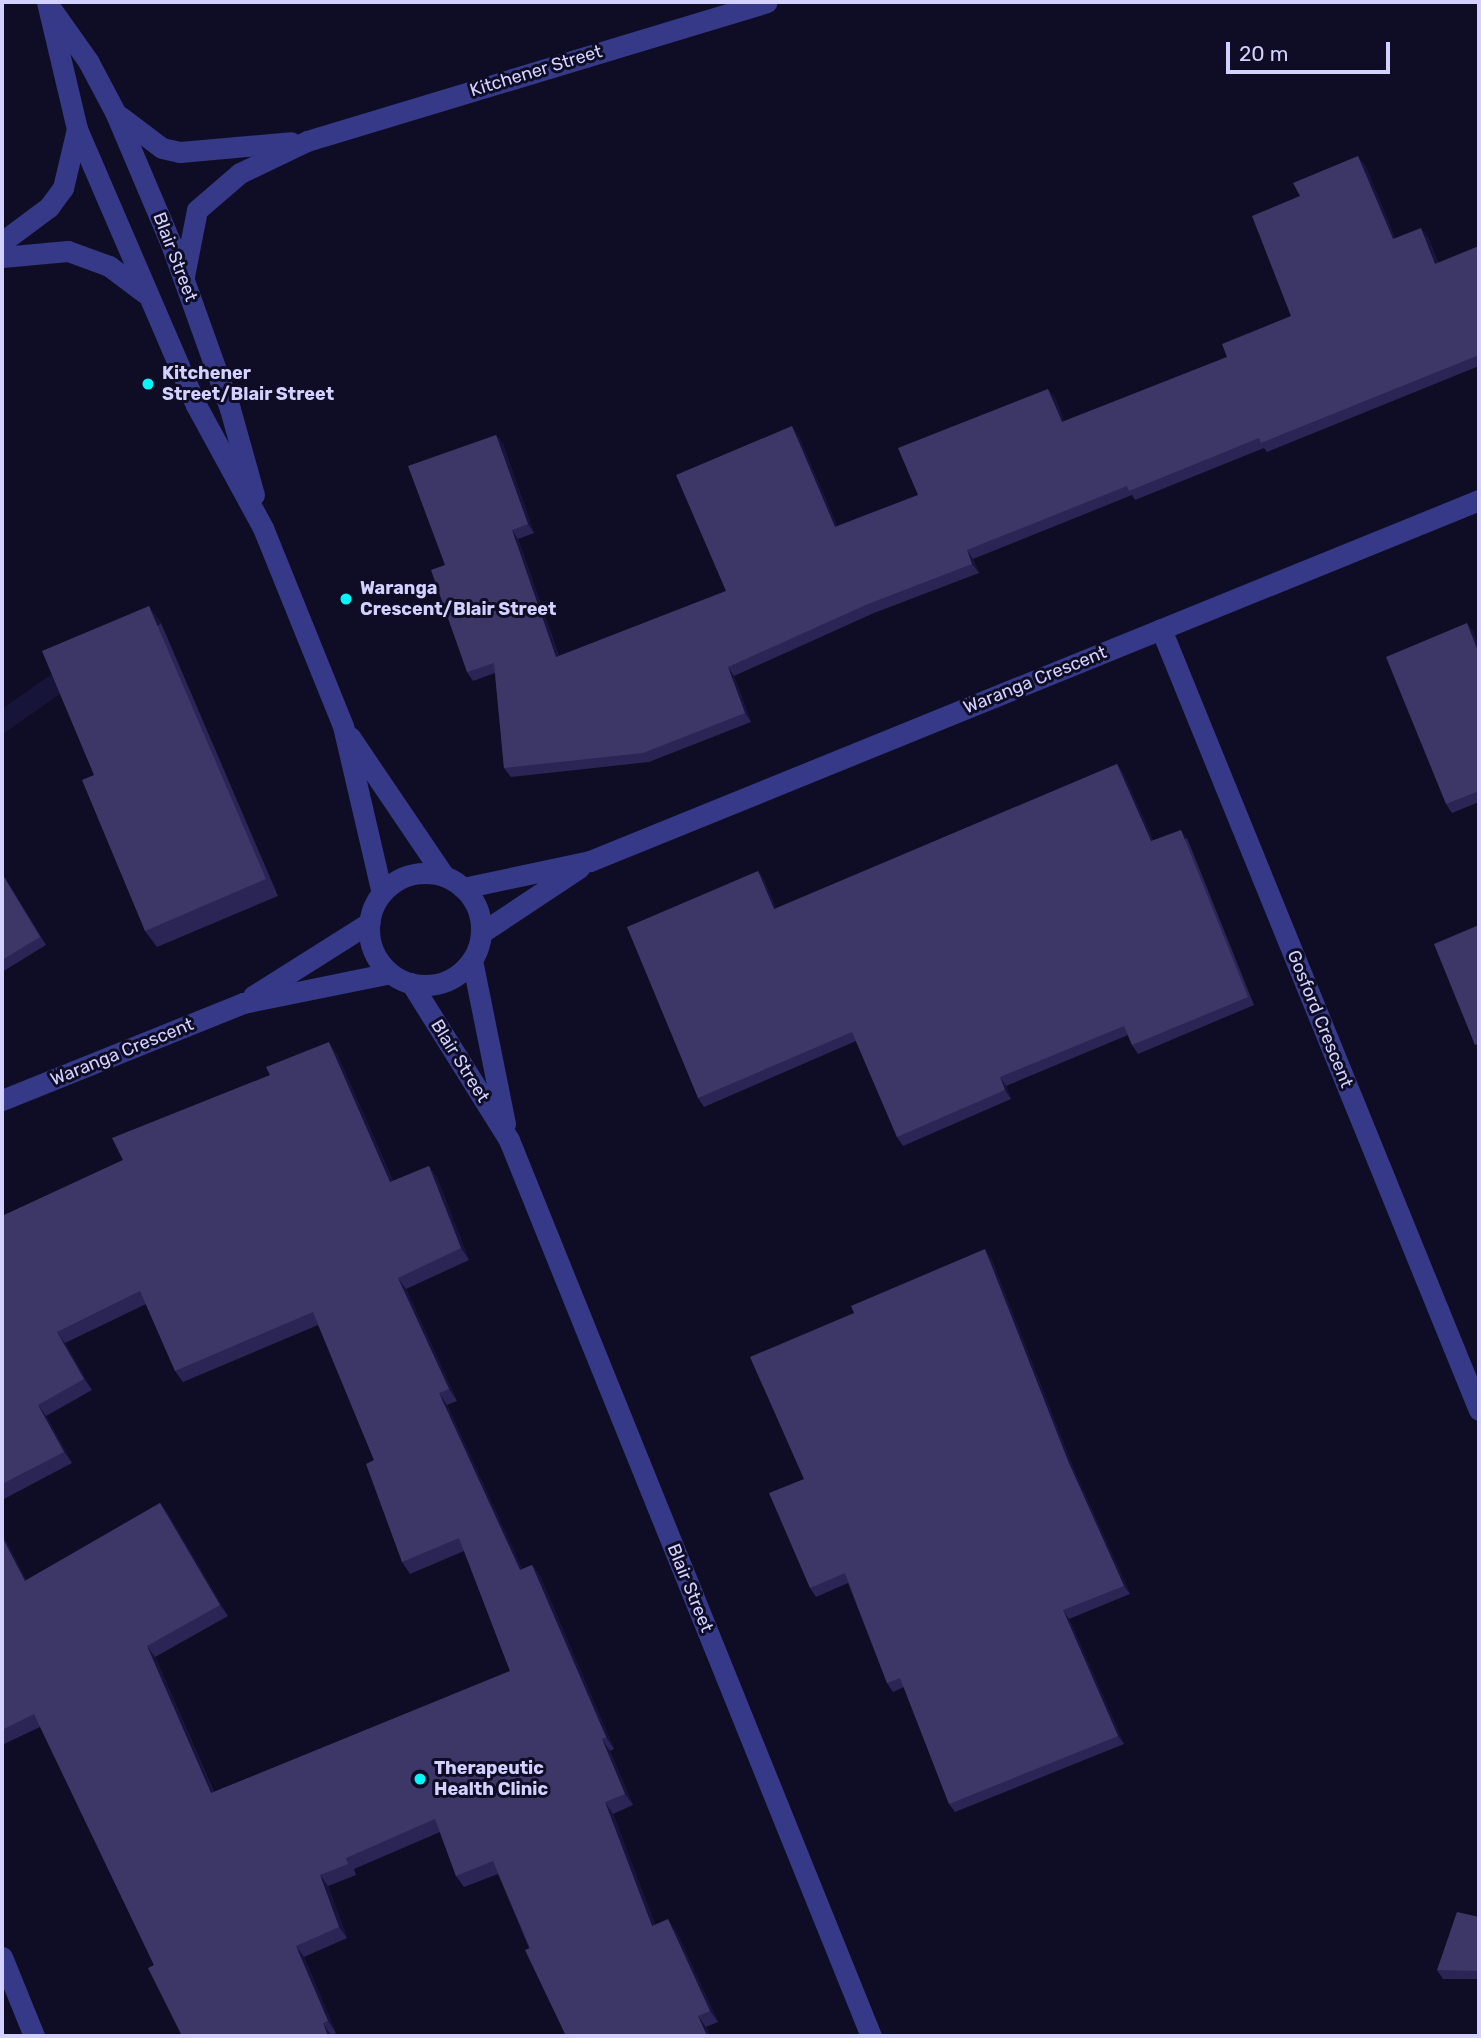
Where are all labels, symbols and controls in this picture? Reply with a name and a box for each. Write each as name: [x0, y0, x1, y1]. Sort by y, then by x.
scale bar: [1229, 28, 1394, 72]
street label: Kitchener Street: [467, 41, 605, 101]
text: 20 m: [1239, 41, 1288, 66]
street label: Blair Street: [148, 209, 202, 305]
place label: Kitchener Street/Blair Street: [162, 363, 334, 406]
marker: Kitchener Street/Blair Street: [140, 376, 156, 392]
place label: Waranga Crescent/Blair Street: [360, 578, 557, 620]
marker: Waranga Crescent/Blair Street: [338, 591, 354, 607]
street label: Waranga Crescent: [960, 641, 1110, 719]
street label: Gosford Crescent: [1283, 947, 1357, 1091]
street label: Waranga Crescent: [47, 1013, 197, 1091]
street label: Blair Street: [426, 1015, 494, 1107]
street label: Blair Street: [662, 1540, 718, 1636]
place label: Therapeutic Health Clinic: [434, 1758, 548, 1800]
marker: Therapeutic Health Clinic: [412, 1771, 428, 1787]

